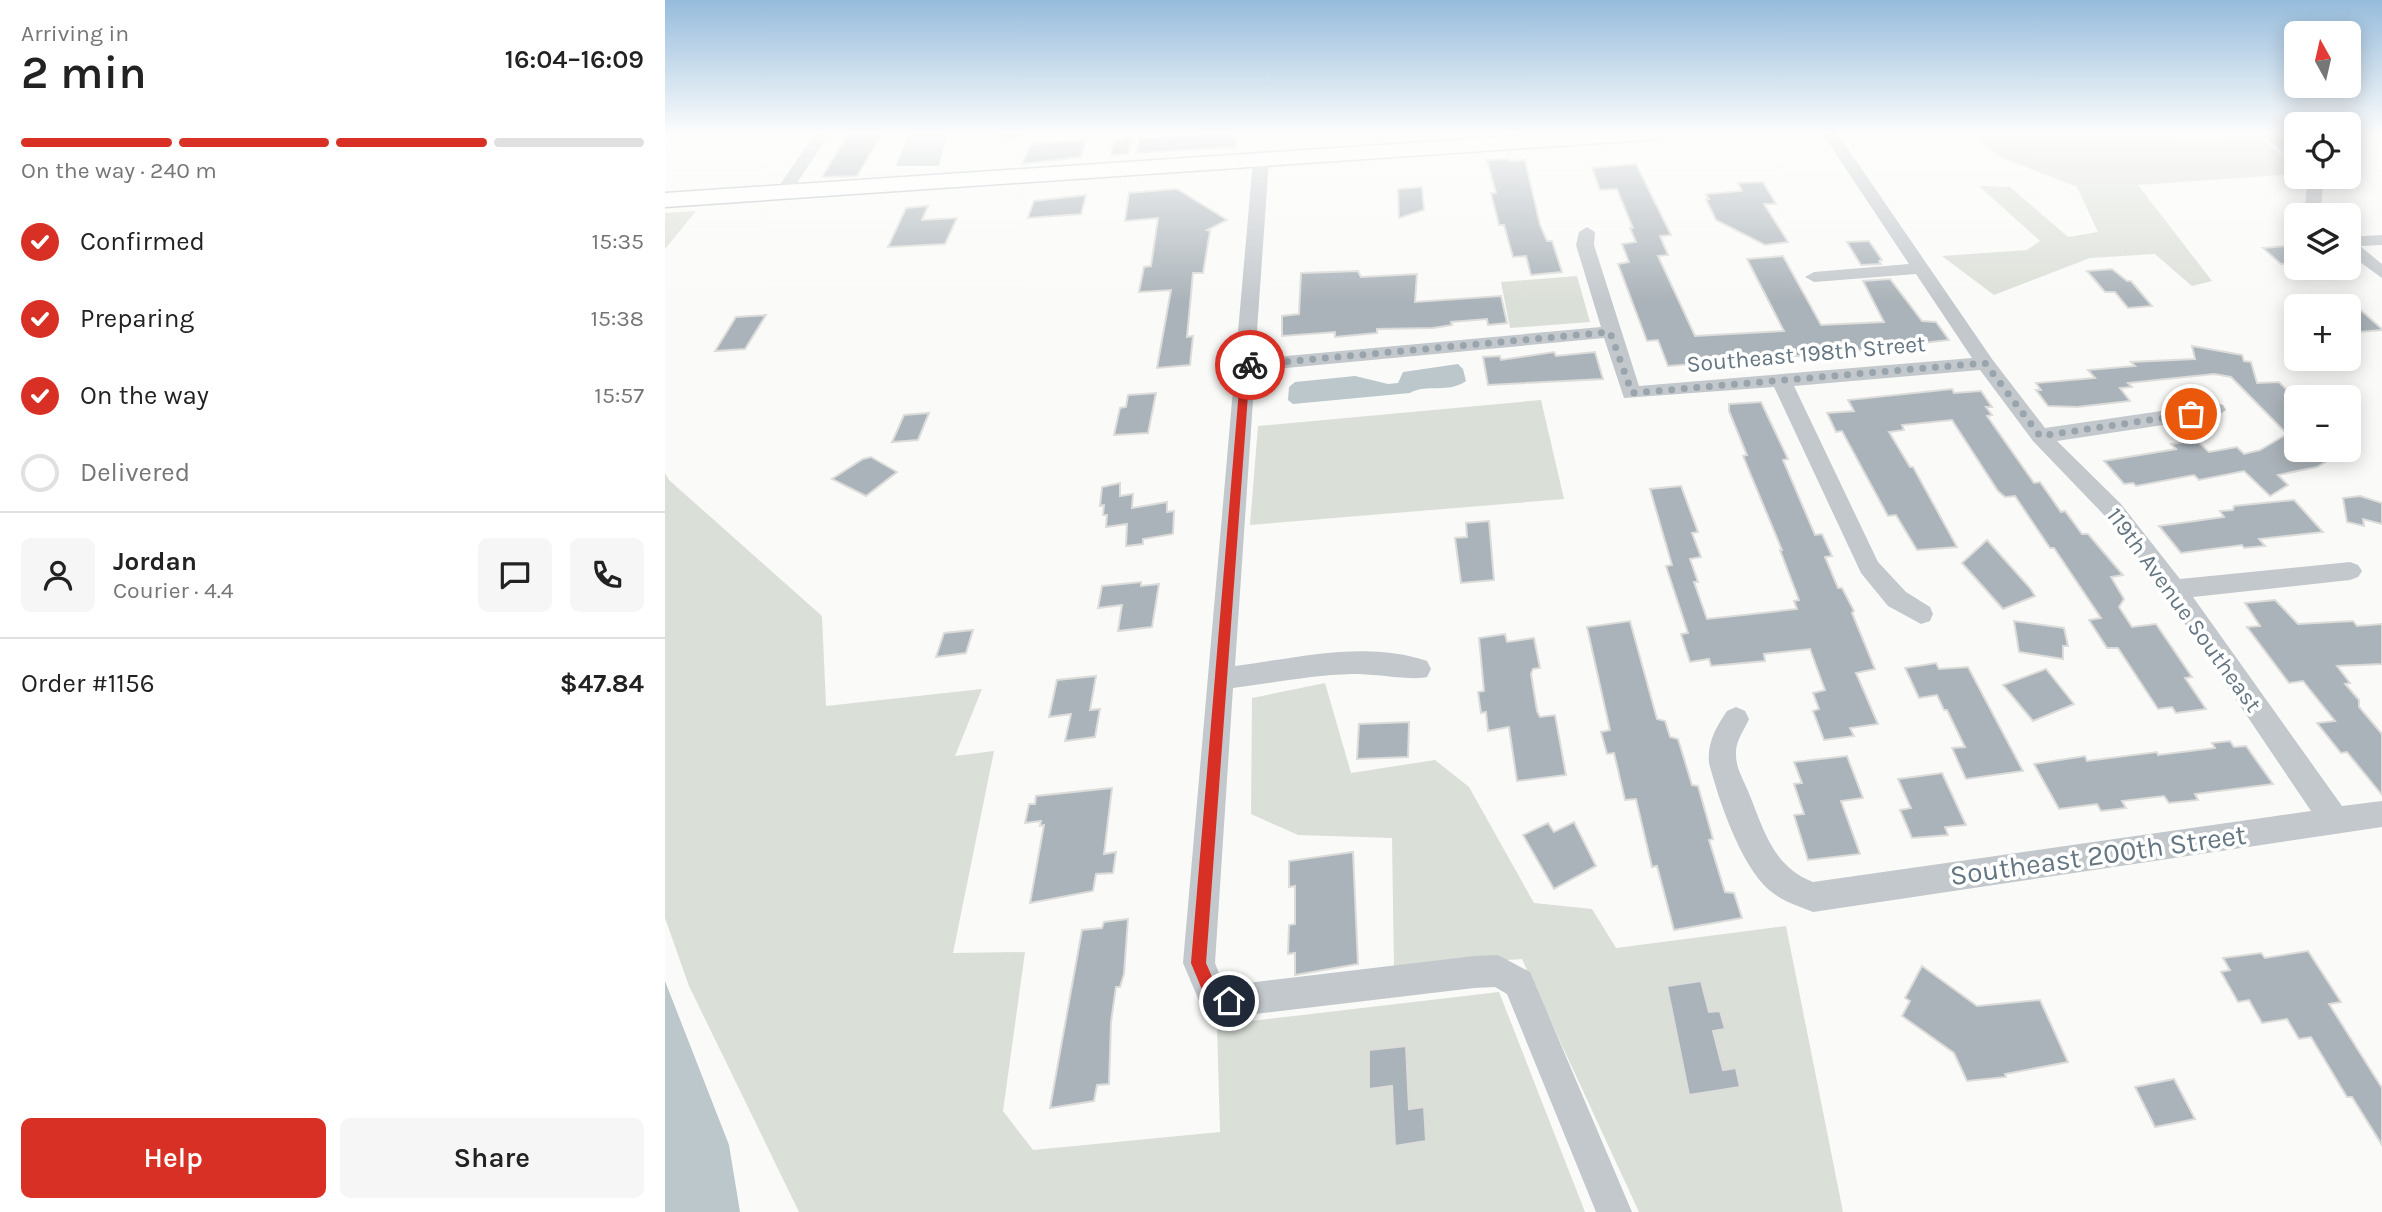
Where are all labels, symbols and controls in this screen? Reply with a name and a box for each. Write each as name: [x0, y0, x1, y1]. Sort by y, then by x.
text: Arriving in: [21, 20, 129, 47]
north arrow: [2284, 21, 2361, 98]
map controls: [2284, 21, 2361, 462]
text: 16:04–16:09: [505, 44, 644, 75]
text: 2 min: [21, 46, 147, 100]
button: locate: [2284, 112, 2361, 189]
text: On the way · 240 m: [21, 157, 217, 184]
button: layers: [2284, 203, 2361, 280]
icon: check: [21, 223, 59, 261]
text: Confirmed: [80, 226, 205, 257]
text: 15:35: [592, 228, 644, 255]
button: +: [2284, 294, 2361, 371]
icon: check: [21, 300, 59, 338]
text: Preparing: [80, 303, 194, 334]
text: 15:38: [590, 305, 644, 332]
courier: [1215, 330, 1285, 400]
street label: Southeast 198th Street: [1685, 330, 1927, 378]
icon: bike: [1231, 346, 1269, 384]
icon: check: [21, 377, 59, 415]
text: On the way: [80, 380, 209, 411]
text: 15:57: [594, 382, 644, 409]
pin: [2161, 384, 2221, 444]
button: −: [2284, 385, 2361, 462]
icon: bag: [2172, 395, 2210, 433]
text: Delivered: [80, 457, 190, 488]
street label: 119th Avenue Southeast: [2101, 503, 2267, 718]
button: person: [21, 538, 95, 612]
button: chat: [478, 538, 552, 612]
button: phone: [570, 538, 644, 612]
text: Jordan: [113, 546, 197, 577]
text: Courier · 4.4: [113, 577, 234, 604]
text: Order #1156: [21, 668, 155, 699]
text: $47.84: [560, 668, 644, 699]
street label: Southeast 200th Street: [1948, 818, 2248, 892]
pin: [1199, 971, 1259, 1031]
icon: home: [1210, 982, 1248, 1020]
button: Help: [21, 1118, 326, 1198]
button: Share: [340, 1118, 644, 1198]

